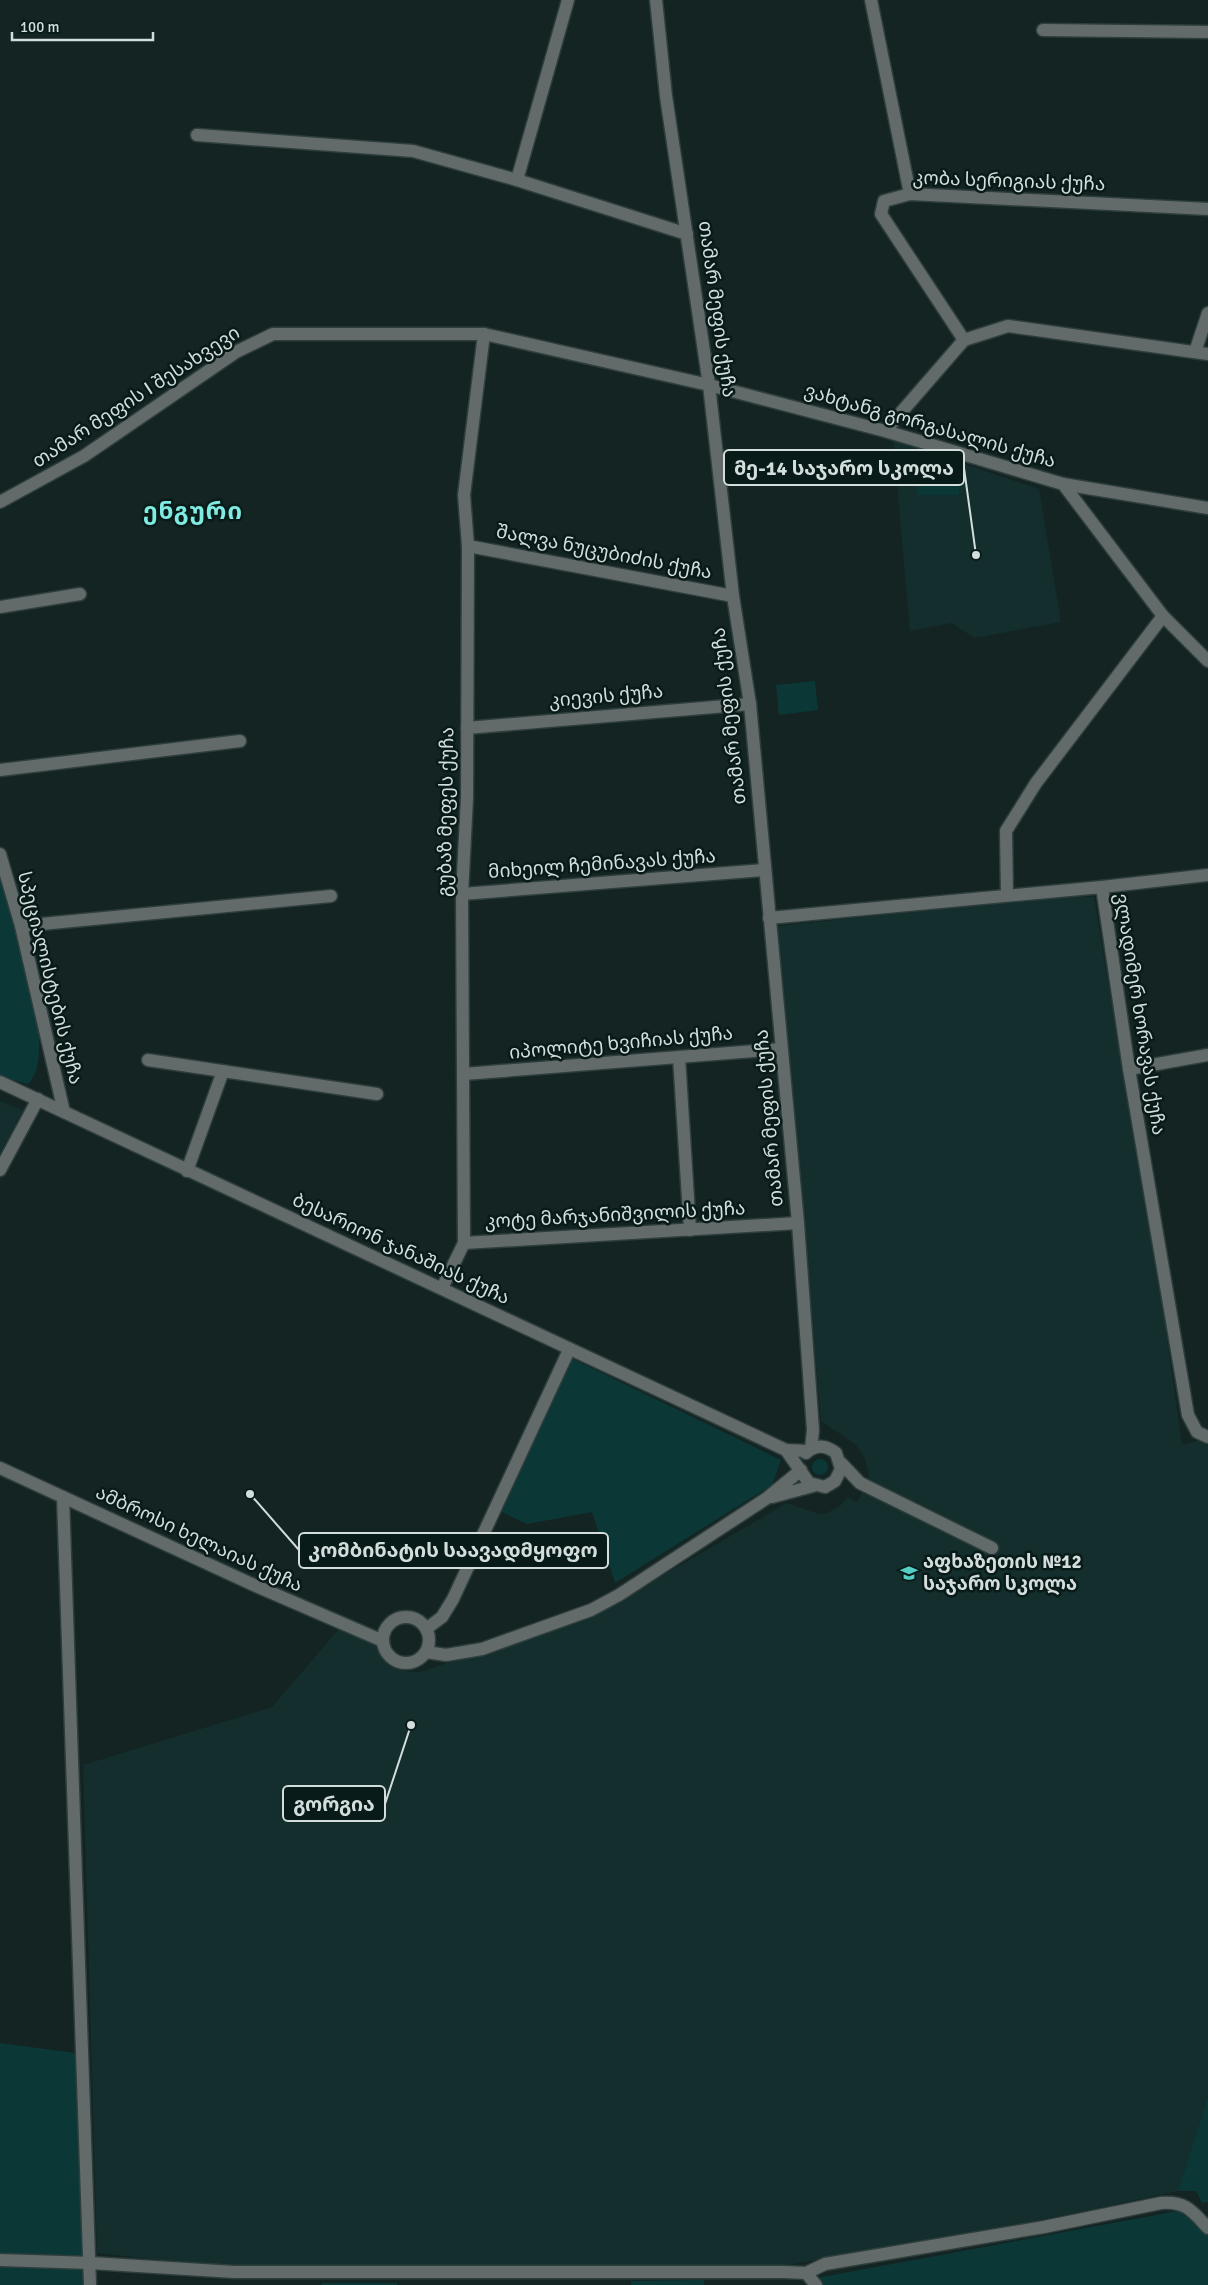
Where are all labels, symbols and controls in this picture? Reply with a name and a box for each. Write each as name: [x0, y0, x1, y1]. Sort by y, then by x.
scale bar: [12, 10, 154, 42]
text: 100 m: [20, 18, 60, 36]
street label: კობა სერიგიას ქუჩა: [912, 166, 1106, 196]
street label: თამარ მეფის ქუჩა: [693, 219, 741, 399]
street label: თამარ მეფის I შესახვევი: [28, 321, 244, 473]
street label: ვახტანგ გორგასალის ქუჩა: [802, 379, 1058, 473]
callout: მე-14 საჯარო სკოლა: [724, 450, 964, 485]
text: მე-14 საჯარო სკოლა: [734, 456, 954, 481]
district label: ენგური: [143, 496, 243, 526]
street label: შალვა ნუცუბიძის ქუჩა: [494, 519, 714, 585]
street label: თამარ მეფის ქუჩა: [706, 626, 752, 806]
street label: კიევის ქუჩა: [548, 679, 664, 713]
street label: გუბაზ მეფეს ქუჩა: [433, 727, 459, 897]
street label: მიხეილ ჩემინავას ქუჩა: [487, 844, 717, 884]
street label: სპეციალისტების ქუჩა: [12, 869, 88, 1087]
street label: ვლადიმერ ხორავას ქუჩა: [1109, 891, 1171, 1137]
street label: იპოლიტე ხვიჩიას ქუჩა: [508, 1021, 734, 1065]
street label: თამარ მეფის ქუჩა: [749, 1028, 789, 1208]
street label: ბესარიონ ჯანაშიას ქუჩა: [288, 1188, 514, 1310]
street label: კოტე მარჯანიშვილის ქუჩა: [484, 1196, 746, 1234]
street label: ამბროსი ხელაიას ქუჩა: [92, 1480, 306, 1598]
callout: კომბინატის საავადმყოფო: [299, 1533, 608, 1568]
text: კომბინატის საავადმყოფო: [308, 1538, 598, 1563]
place label: აფხაზეთის №12 საჯარო სკოლა: [923, 1550, 1082, 1596]
school or university icon: აფხაზეთის №12 საჯარო სკოლა: [899, 1563, 919, 1583]
callout: გორგია: [283, 1786, 385, 1821]
text: გორგია: [293, 1792, 375, 1817]

